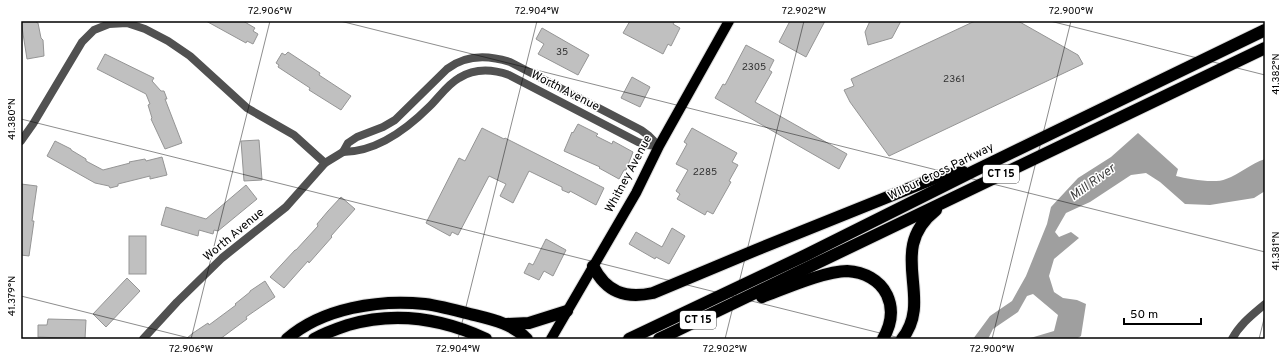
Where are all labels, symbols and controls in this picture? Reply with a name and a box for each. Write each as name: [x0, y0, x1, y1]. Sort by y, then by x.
text: 72.906°W: [248, 5, 292, 18]
text: 72.904°W: [515, 5, 559, 18]
text: 72.902°W: [782, 5, 826, 18]
text: 72.900°W: [1049, 5, 1093, 18]
house number: 35: [556, 46, 568, 59]
text: 41.382°N: [1270, 53, 1283, 95]
house number: 2305: [742, 61, 766, 74]
street label: Worth Avenue: [528, 67, 602, 115]
house number: 2361: [943, 73, 965, 86]
text: 41.380°N: [6, 98, 19, 140]
street label: Whitney Avenue: [602, 132, 656, 216]
street label: Wilbur Cross Parkway: [885, 139, 997, 205]
water label: Mill River: [1067, 161, 1120, 205]
road number: CT 15: [983, 165, 1019, 183]
house number: 2285: [693, 166, 717, 179]
street label: Worth Avenue: [200, 205, 268, 265]
text: 41.381°N: [1270, 231, 1283, 271]
text: 41.379°N: [6, 276, 19, 316]
scale bar: [1124, 300, 1201, 326]
text: 50 m: [1130, 307, 1158, 323]
road number: CT 15: [680, 311, 716, 329]
text: 72.906°W: [169, 343, 213, 356]
text: 72.904°W: [436, 343, 480, 356]
text: 72.902°W: [703, 343, 747, 356]
text: 72.900°W: [970, 343, 1014, 356]

